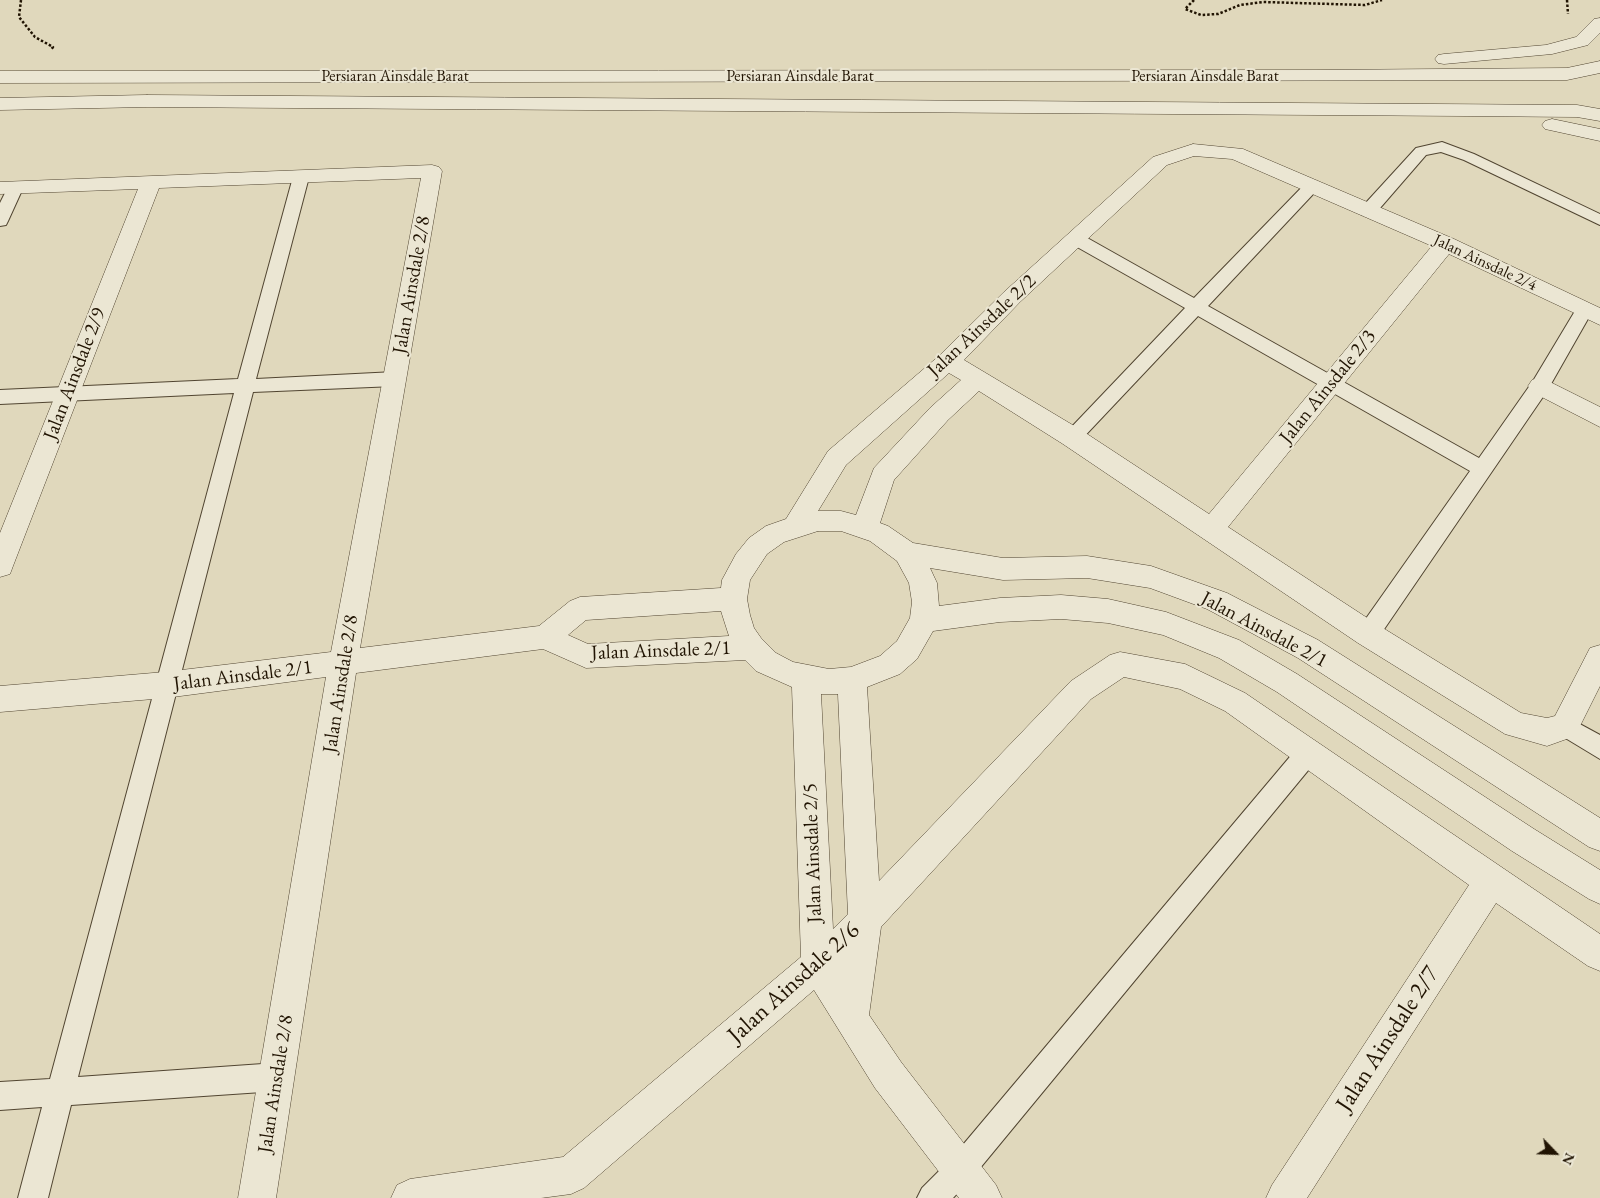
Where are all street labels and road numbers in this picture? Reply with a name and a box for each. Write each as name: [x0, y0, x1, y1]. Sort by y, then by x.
street label: Persiaran Ainsdale Barat: [321, 67, 469, 87]
street label: Persiaran Ainsdale Barat: [726, 67, 874, 87]
street label: Persiaran Ainsdale Barat: [1131, 67, 1279, 87]
street label: Jalan Ainsdale 2/8: [388, 214, 436, 356]
street label: Jalan Ainsdale 2/4: [1430, 231, 1540, 295]
street label: Jalan Ainsdale 2/2: [923, 270, 1041, 382]
street label: Jalan Ainsdale 2/9: [39, 304, 111, 444]
street label: Jalan Ainsdale 2/3: [1275, 325, 1381, 449]
street label: Jalan Ainsdale 2/1: [1197, 587, 1331, 673]
street label: Jalan Ainsdale 2/8: [318, 613, 364, 755]
street label: Jalan Ainsdale 2/1: [591, 637, 731, 665]
street label: Jalan Ainsdale 2/1: [172, 656, 314, 696]
street label: Jalan Ainsdale 2/5: [799, 783, 827, 923]
street label: Jalan Ainsdale 2/6: [722, 916, 866, 1050]
street label: Jalan Ainsdale 2/7: [1330, 961, 1446, 1117]
street label: Jalan Ainsdale 2/8: [253, 1013, 299, 1155]

